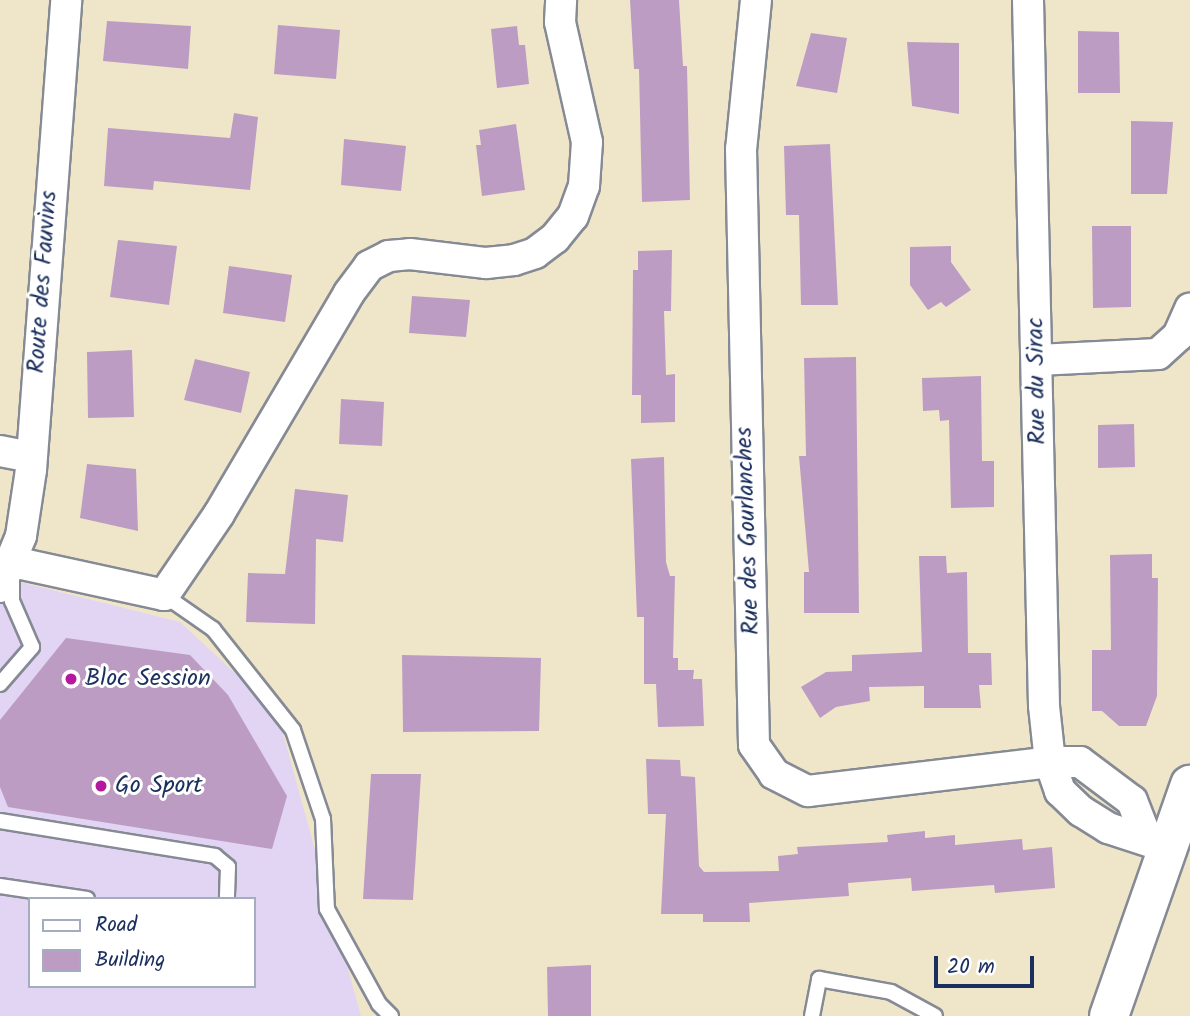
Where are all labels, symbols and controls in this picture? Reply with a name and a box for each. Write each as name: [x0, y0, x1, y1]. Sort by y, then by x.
street label: Route des Fauvins: [22, 190, 64, 374]
street label: Rue du Sirac: [1021, 317, 1053, 445]
street label: Rue des Gourlanches: [730, 426, 766, 636]
place label: Bloc Session: [85, 665, 211, 693]
marker: Bloc Session: [63, 671, 79, 687]
place label: Go Sport: [115, 772, 202, 800]
marker: Go Sport: [93, 778, 109, 794]
legend: [28, 897, 256, 988]
text: Road: [95, 909, 137, 942]
scale bar: [938, 942, 1038, 986]
text: Building: [95, 944, 165, 977]
text: 20 m: [947, 951, 995, 984]

